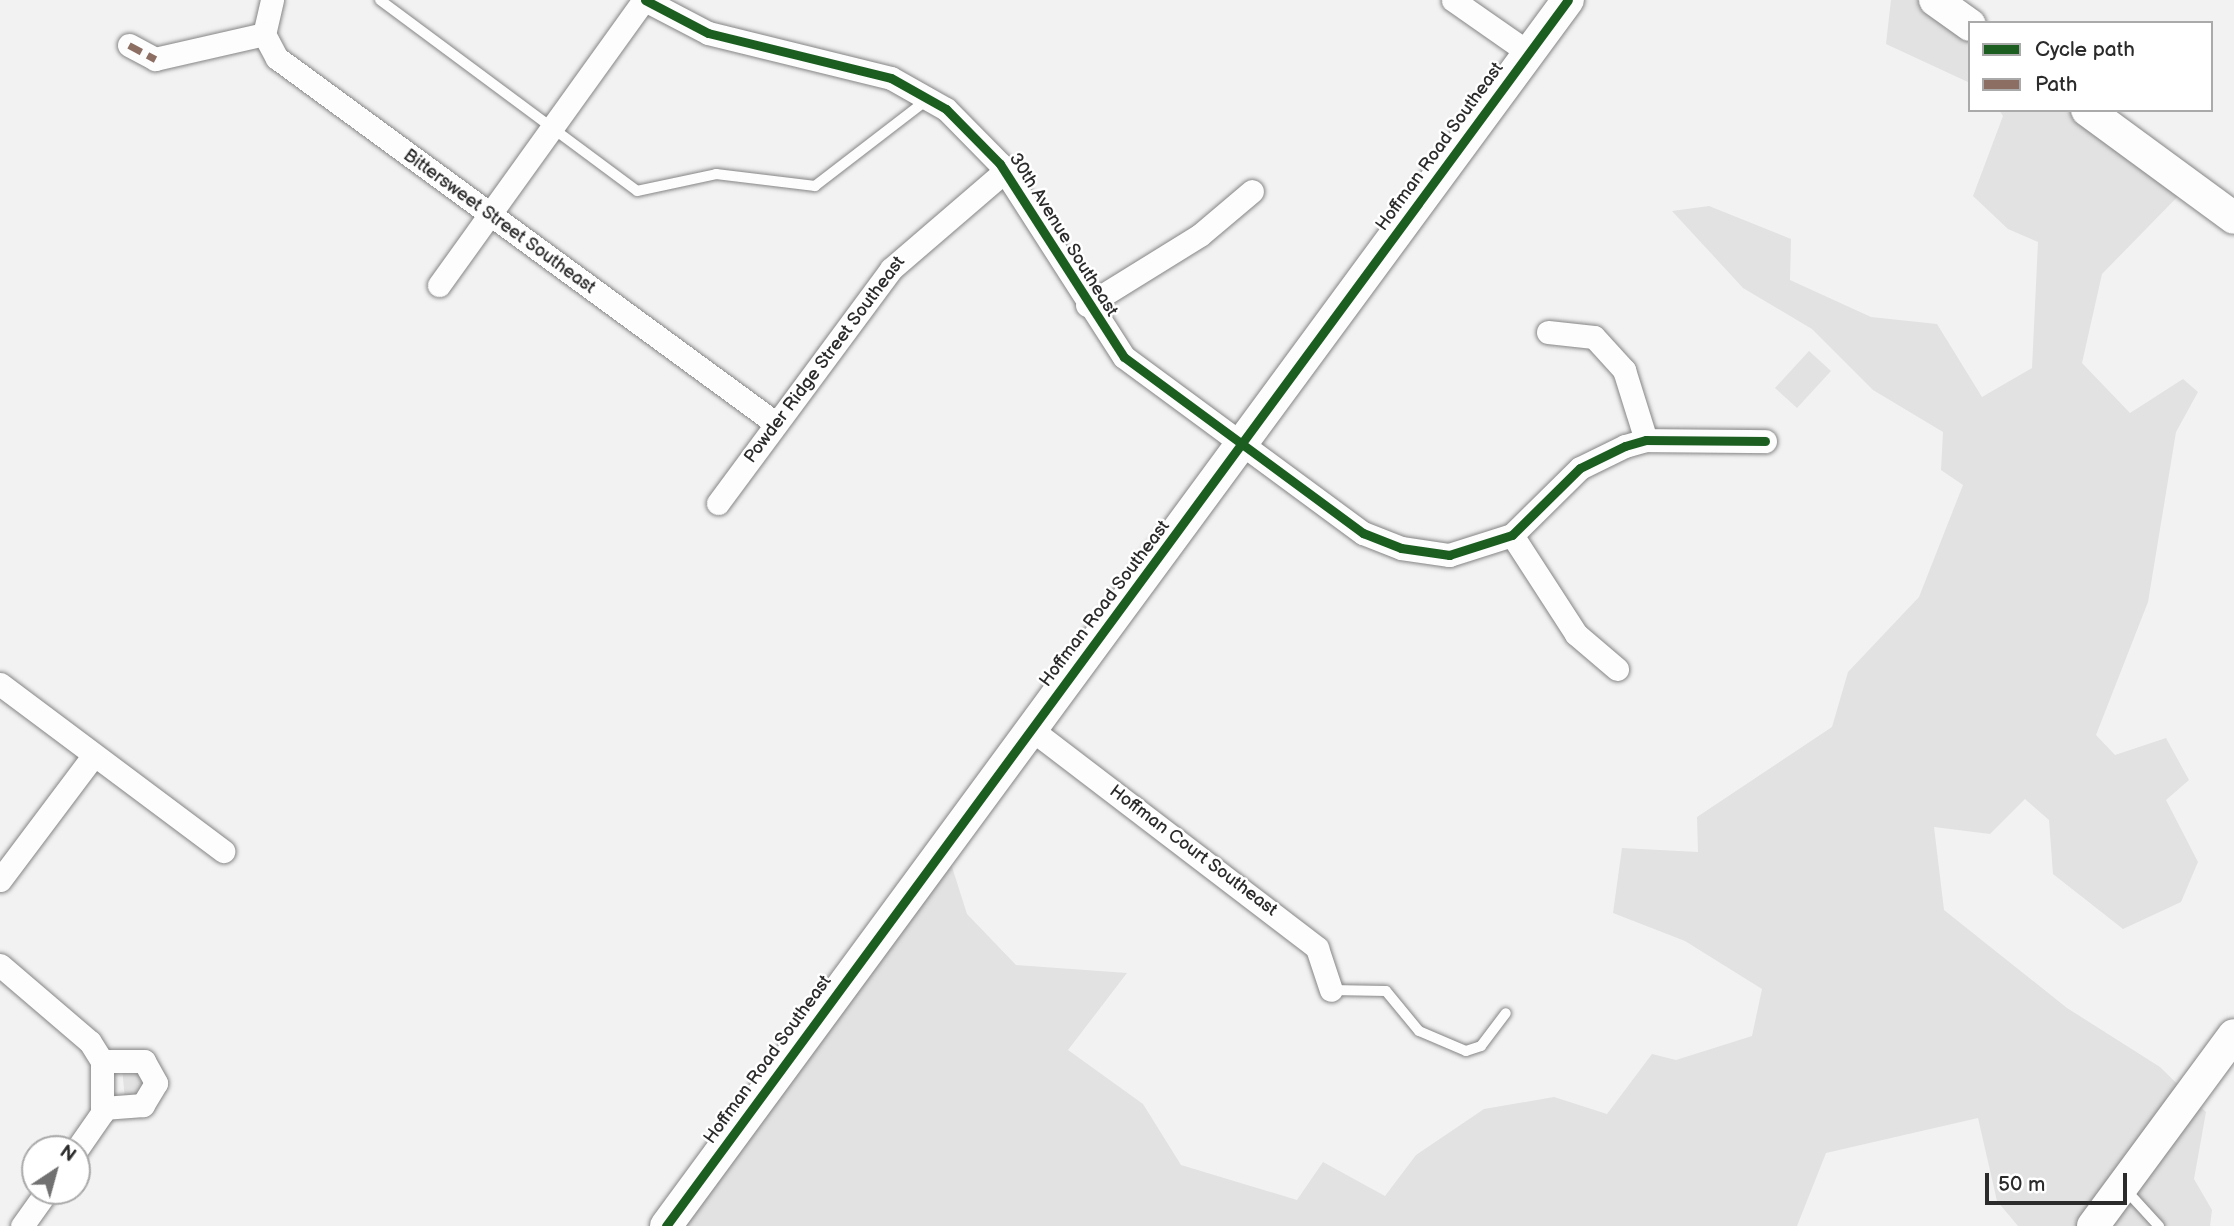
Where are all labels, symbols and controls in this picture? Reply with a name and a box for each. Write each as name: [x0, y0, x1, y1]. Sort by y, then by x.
legend: [1968, 21, 2213, 112]
text: Cycle path: [2035, 37, 2135, 62]
street label: Hoffman Road Southeast: [1372, 58, 1508, 236]
text: Path: [2035, 72, 2077, 97]
street label: Bittersweet Street Southeast: [398, 145, 600, 299]
street label: 30th Avenue Southeast: [1004, 149, 1122, 321]
street label: Powder Ridge Street Southeast: [740, 252, 910, 468]
street label: Hoffman Road Southeast: [1035, 516, 1175, 692]
street label: Hoffman Court Southeast: [1105, 781, 1281, 921]
street label: Hoffman Road Southeast: [700, 971, 836, 1149]
north arrow: [21, 1135, 91, 1205]
text: N: [55, 1141, 80, 1168]
scale bar: [1989, 1160, 2131, 1204]
text: 50 m: [1998, 1172, 2045, 1197]

